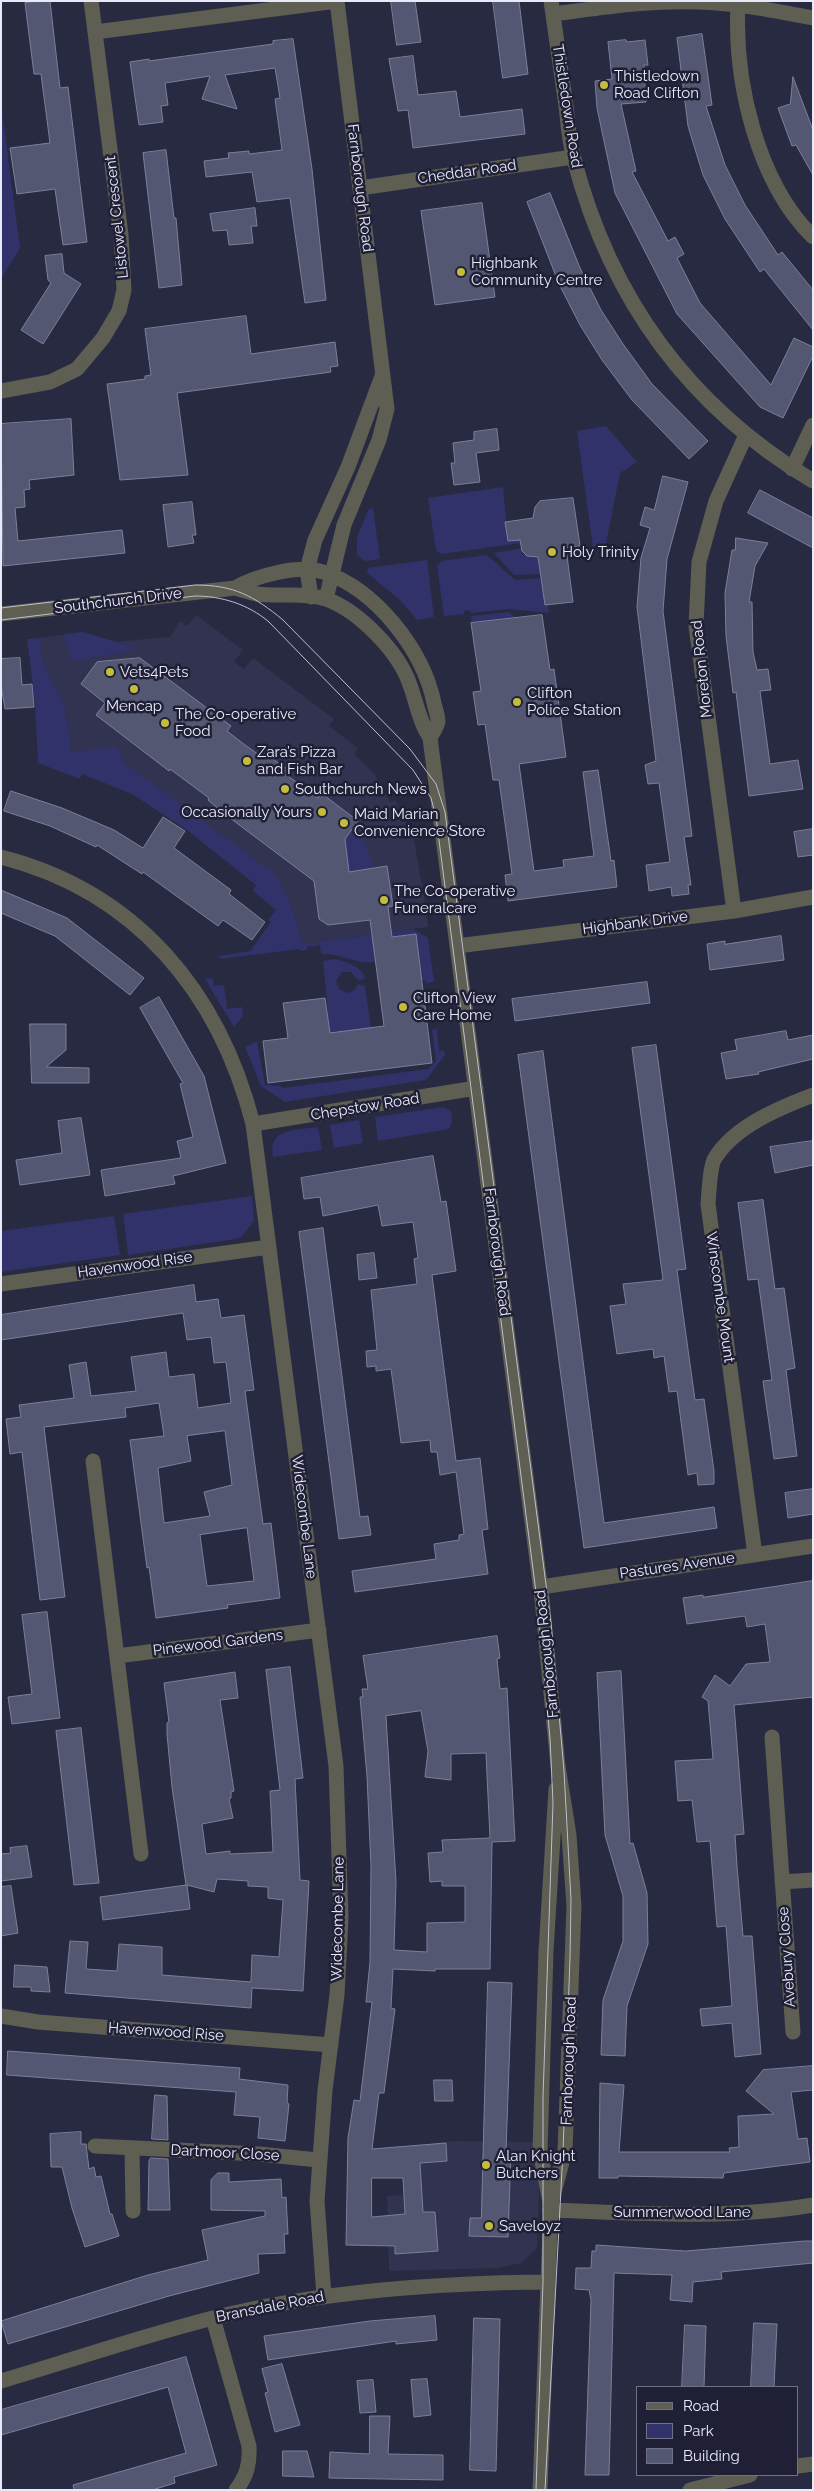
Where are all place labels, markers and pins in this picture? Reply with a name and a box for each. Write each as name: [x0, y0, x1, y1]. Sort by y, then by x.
place label: Thistledown Road Clifton: [614, 67, 699, 102]
marker: Thistledown Road Clifton: [598, 79, 610, 91]
place label: Highbank Community Centre: [471, 254, 602, 289]
marker: Highbank Community Centre: [455, 266, 467, 278]
place label: Holy Trinity: [562, 543, 639, 561]
marker: Holy Trinity: [546, 546, 558, 558]
place label: Vets4Pets: [120, 663, 189, 681]
marker: Vets4Pets: [104, 666, 116, 678]
marker: Mencap: [128, 683, 140, 695]
place label: Clifton Police Station: [527, 684, 621, 719]
marker: Clifton Police Station: [511, 696, 523, 708]
place label: Mencap: [106, 697, 162, 715]
place label: The Co-operative Food: [175, 705, 296, 740]
marker: The Co-operative Food: [159, 717, 171, 729]
place label: Zara’s Pizza and Fish Bar: [257, 743, 342, 778]
marker: Zara’s Pizza and Fish Bar: [241, 755, 253, 767]
place label: Southchurch News: [295, 780, 427, 798]
marker: Southchurch News: [279, 783, 291, 795]
place label: Occasionally Yours: [181, 803, 312, 821]
place label: Maid Marian Convenience Store: [354, 805, 485, 840]
marker: Occasionally Yours: [316, 806, 328, 818]
marker: Maid Marian Convenience Store: [338, 817, 350, 829]
place label: The Co-operative Funeralcare: [394, 882, 515, 917]
marker: The Co-operative Funeralcare: [378, 894, 390, 906]
place label: Clifton View Care Home: [413, 989, 496, 1024]
marker: Clifton View Care Home: [397, 1001, 409, 1013]
place label: Alan Knight Butchers: [496, 2147, 576, 2182]
marker: Alan Knight Butchers: [480, 2159, 492, 2171]
place label: Saveloyz: [499, 2217, 561, 2235]
marker: Saveloyz: [483, 2220, 495, 2232]

